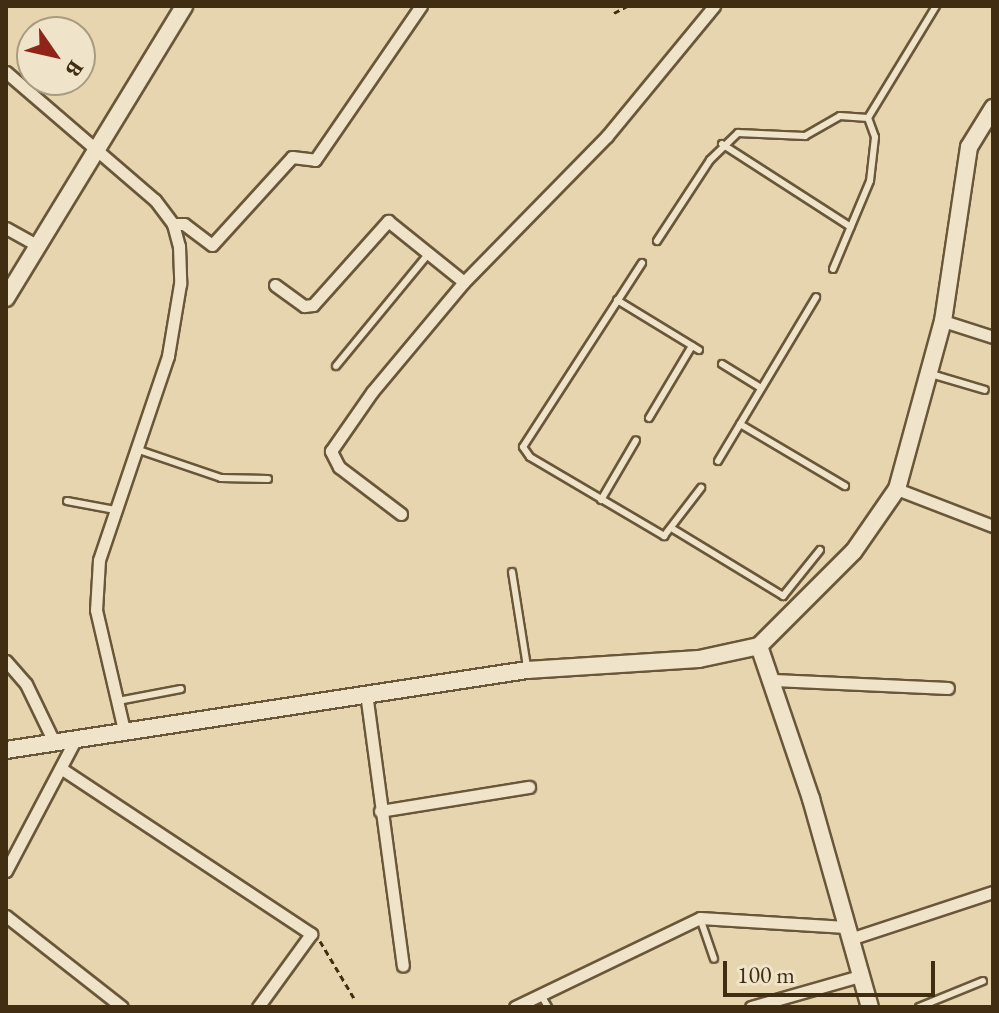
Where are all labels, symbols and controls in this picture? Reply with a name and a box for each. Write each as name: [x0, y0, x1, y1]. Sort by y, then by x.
north arrow: [16, 16, 96, 96]
text: B: [59, 55, 91, 82]
scale bar: [727, 945, 939, 995]
text: 100 m: [737, 959, 795, 990]

